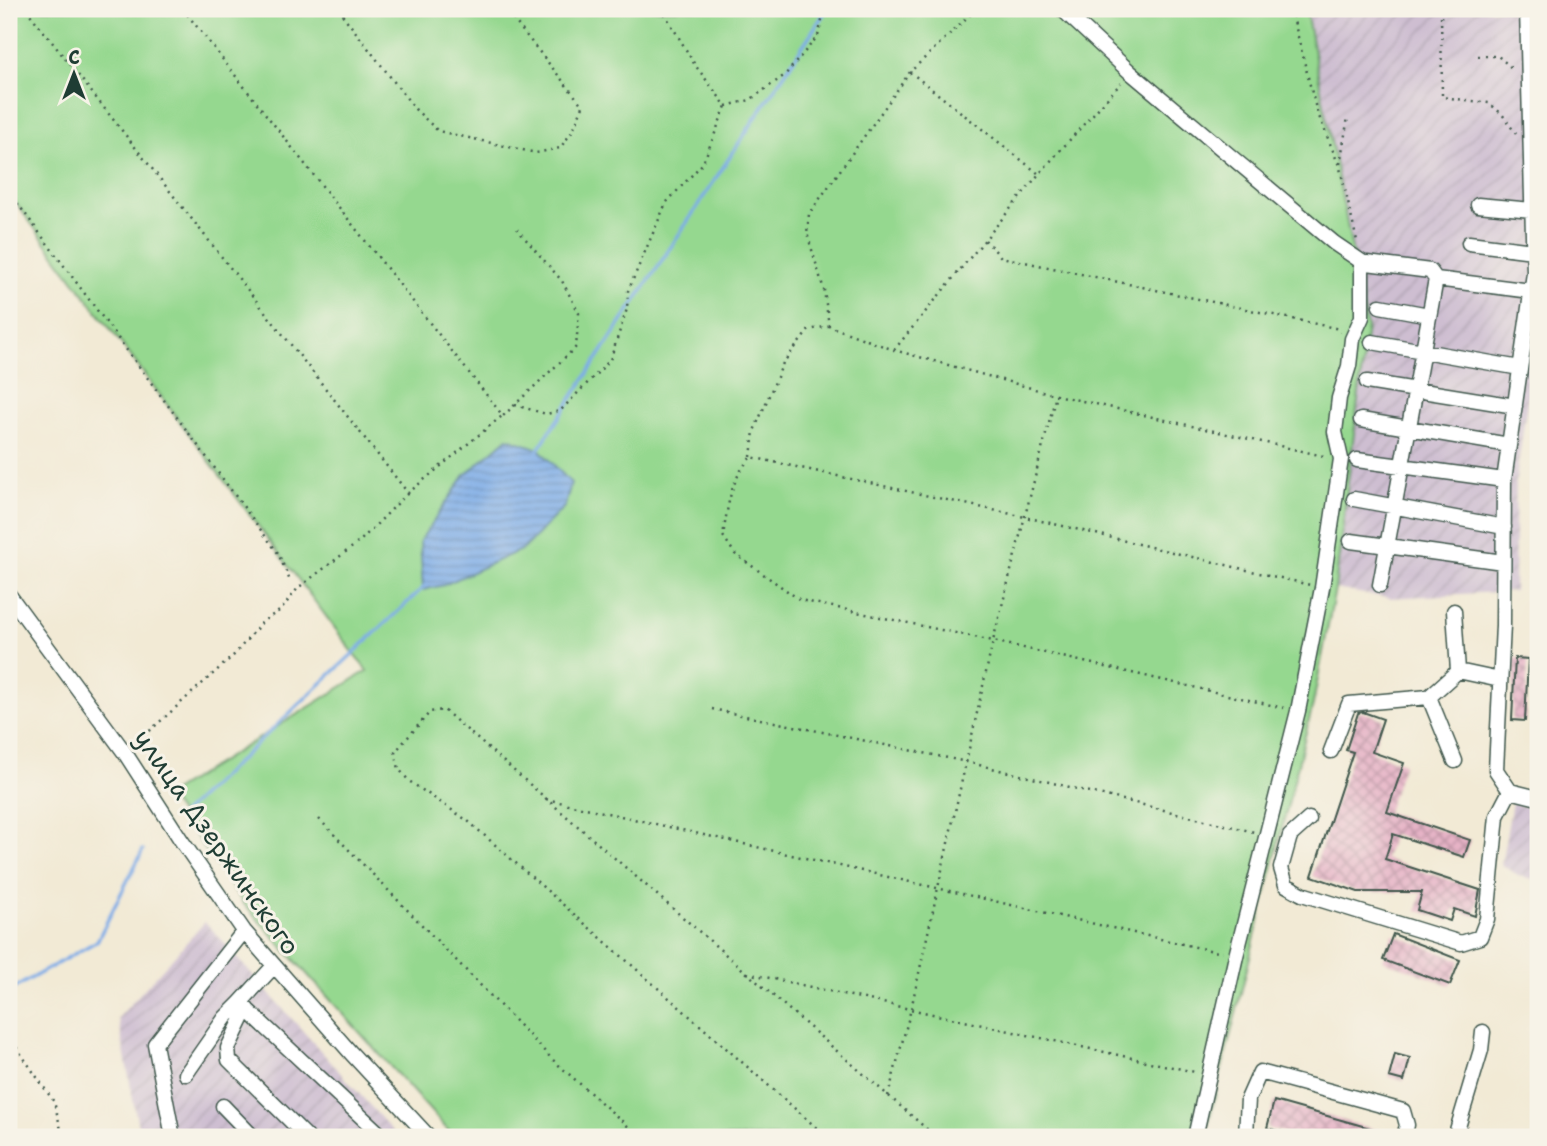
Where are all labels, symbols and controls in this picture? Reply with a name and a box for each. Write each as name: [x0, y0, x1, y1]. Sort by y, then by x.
north arrow: [38, 38, 108, 108]
text: С: [68, 45, 80, 70]
street label: улица Дзержинского: [126, 722, 309, 962]

